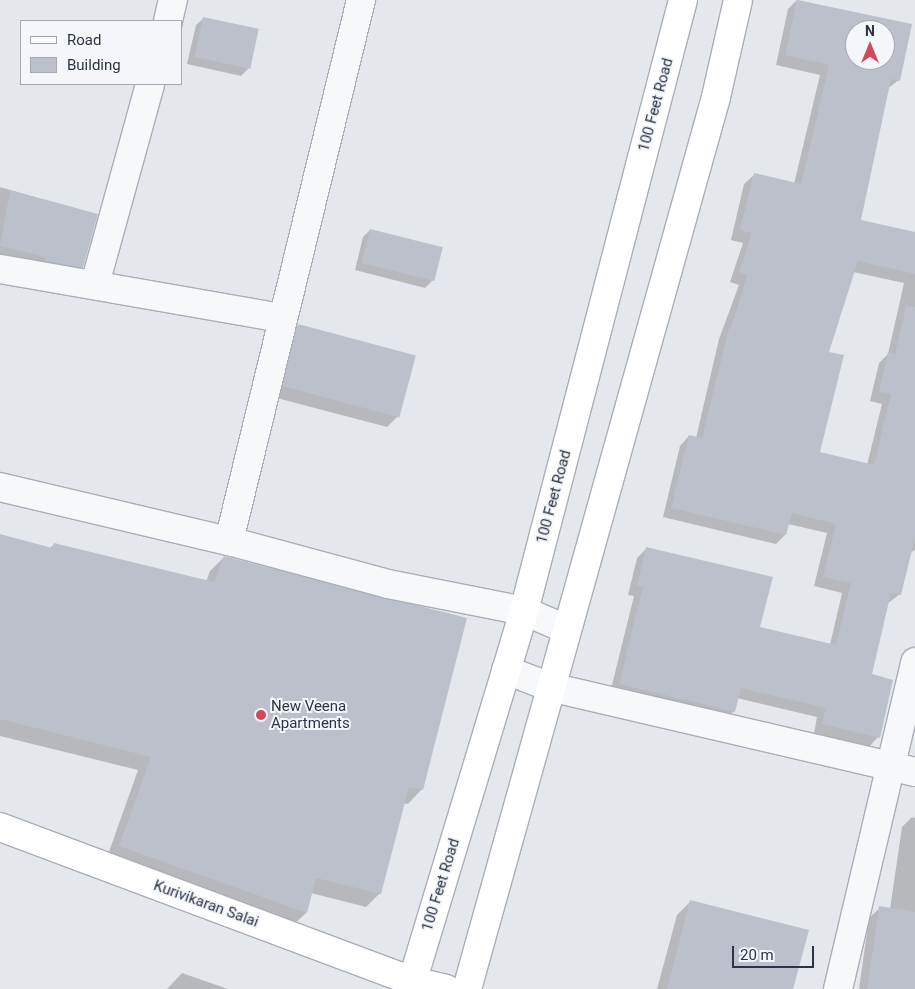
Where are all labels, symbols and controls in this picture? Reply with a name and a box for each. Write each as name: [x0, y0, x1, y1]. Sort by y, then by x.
legend: [20, 20, 182, 85]
north arrow: [845, 20, 895, 70]
text: N: [865, 23, 875, 39]
text: Road: [67, 31, 101, 49]
text: Building: [67, 56, 121, 74]
street label: 100 Feet Road: [635, 56, 677, 154]
street label: 100 Feet Road: [533, 448, 575, 546]
place label: New Veena Apartments: [271, 697, 350, 732]
marker: New Veena Apartments: [255, 709, 267, 721]
street label: 100 Feet Road: [418, 836, 464, 934]
street label: Kurivikaran Salai: [151, 877, 261, 931]
scale bar: [735, 936, 818, 968]
text: 20 m: [740, 946, 774, 964]

